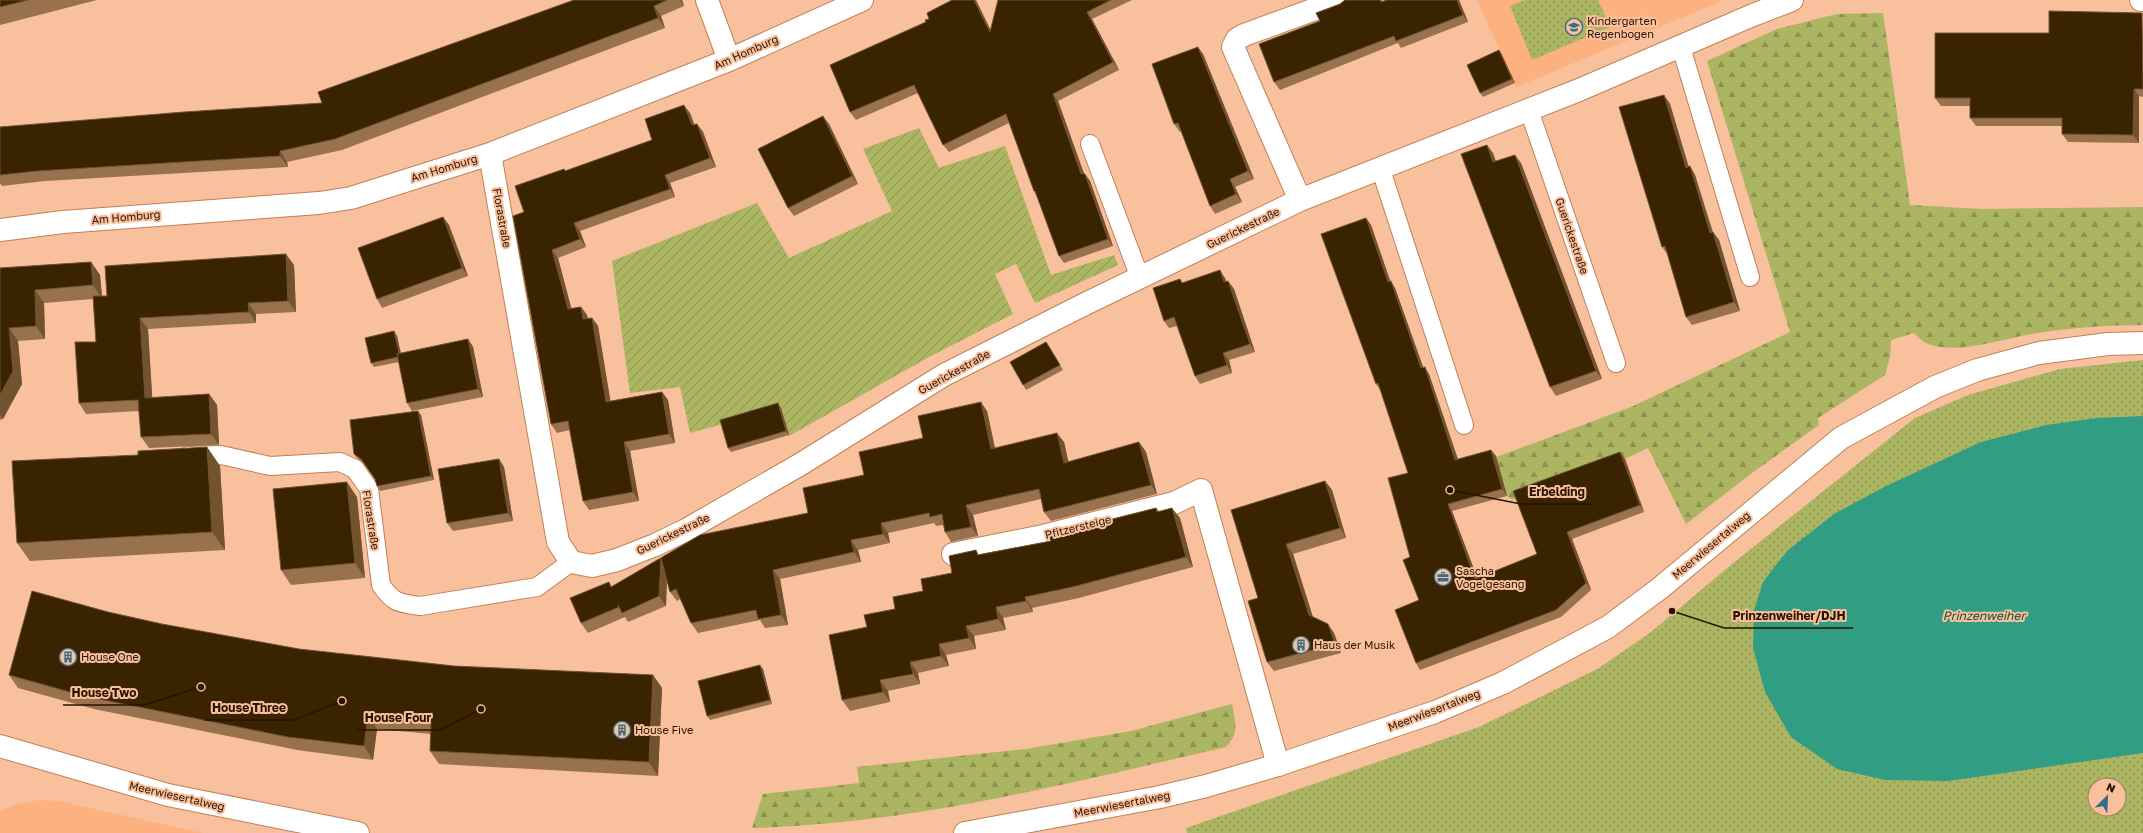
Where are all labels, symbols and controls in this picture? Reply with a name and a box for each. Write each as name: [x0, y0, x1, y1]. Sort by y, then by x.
place label: Kindergarten Regenbogen: [1587, 14, 1657, 40]
school or university icon: Kindergarten Regenbogen: [1564, 17, 1584, 37]
street label: Am Homburg: [712, 32, 780, 71]
street label: Am Homburg: [409, 151, 479, 184]
street label: Florastraße: [491, 187, 514, 249]
street label: Guerickestraße: [1553, 196, 1592, 276]
street label: Guerickestraße: [1204, 204, 1281, 251]
street label: Am Homburg: [91, 207, 161, 226]
street label: Guerickestraße: [916, 347, 992, 397]
callout: Erbelding: [1521, 480, 1593, 504]
text: Erbelding: [1529, 484, 1585, 499]
street label: Florastraße: [360, 489, 383, 551]
street label: Meerwiesertalweg: [1669, 508, 1752, 581]
street label: Guerickestraße: [634, 510, 711, 557]
street label: Pfitzersteige: [1043, 512, 1112, 541]
place label: Sascha Vogelgesang: [1456, 564, 1525, 590]
office icon: Sascha Vogelgesang: [1433, 567, 1453, 587]
callout: Prinzenweiher/DJH: [1724, 604, 1853, 628]
text: Prinzenweiher/DJH: [1732, 608, 1846, 623]
water label: Prinzenweiher: [1943, 608, 2027, 623]
building icon: Haus der Musik: [1291, 635, 1311, 655]
place label: Haus der Musik: [1314, 638, 1395, 651]
building icon: House One: [58, 647, 78, 667]
place label: House One: [81, 650, 139, 663]
callout: House Two: [63, 681, 144, 705]
text: House Two: [72, 685, 136, 700]
street label: Meerwiesertalweg: [1386, 686, 1482, 733]
callout: House Three: [204, 696, 294, 720]
text: House Three: [212, 700, 286, 715]
callout: House Four: [357, 706, 440, 730]
text: House Four: [365, 710, 431, 725]
building icon: House Five: [612, 720, 632, 740]
place label: House Five: [635, 723, 693, 736]
north arrow: [2087, 777, 2127, 817]
street label: Meerwiesertalweg: [128, 778, 226, 813]
text: N: [2105, 780, 2118, 795]
street label: Meerwiesertalweg: [1073, 788, 1171, 819]

